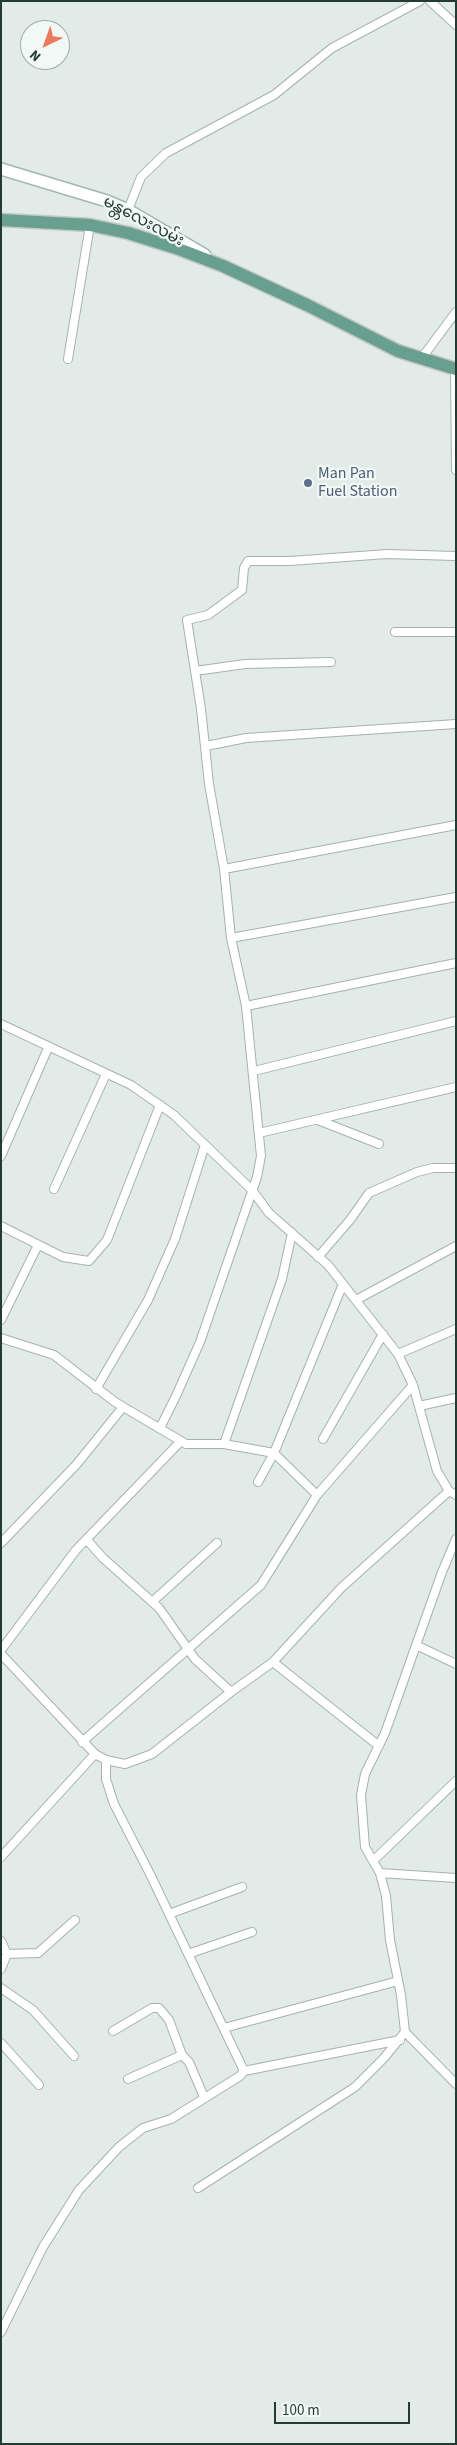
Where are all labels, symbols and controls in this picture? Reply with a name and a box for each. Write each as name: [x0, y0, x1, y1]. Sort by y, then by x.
north arrow: [20, 20, 70, 70]
text: N: [25, 45, 46, 66]
street label: မန္တလေးလမ်း: [99, 193, 187, 251]
place label: Man Pan Fuel Station: [318, 464, 397, 502]
marker: Man Pan Fuel Station: [302, 477, 314, 489]
scale bar: [277, 2392, 413, 2424]
text: 100 m: [282, 2400, 320, 2421]

